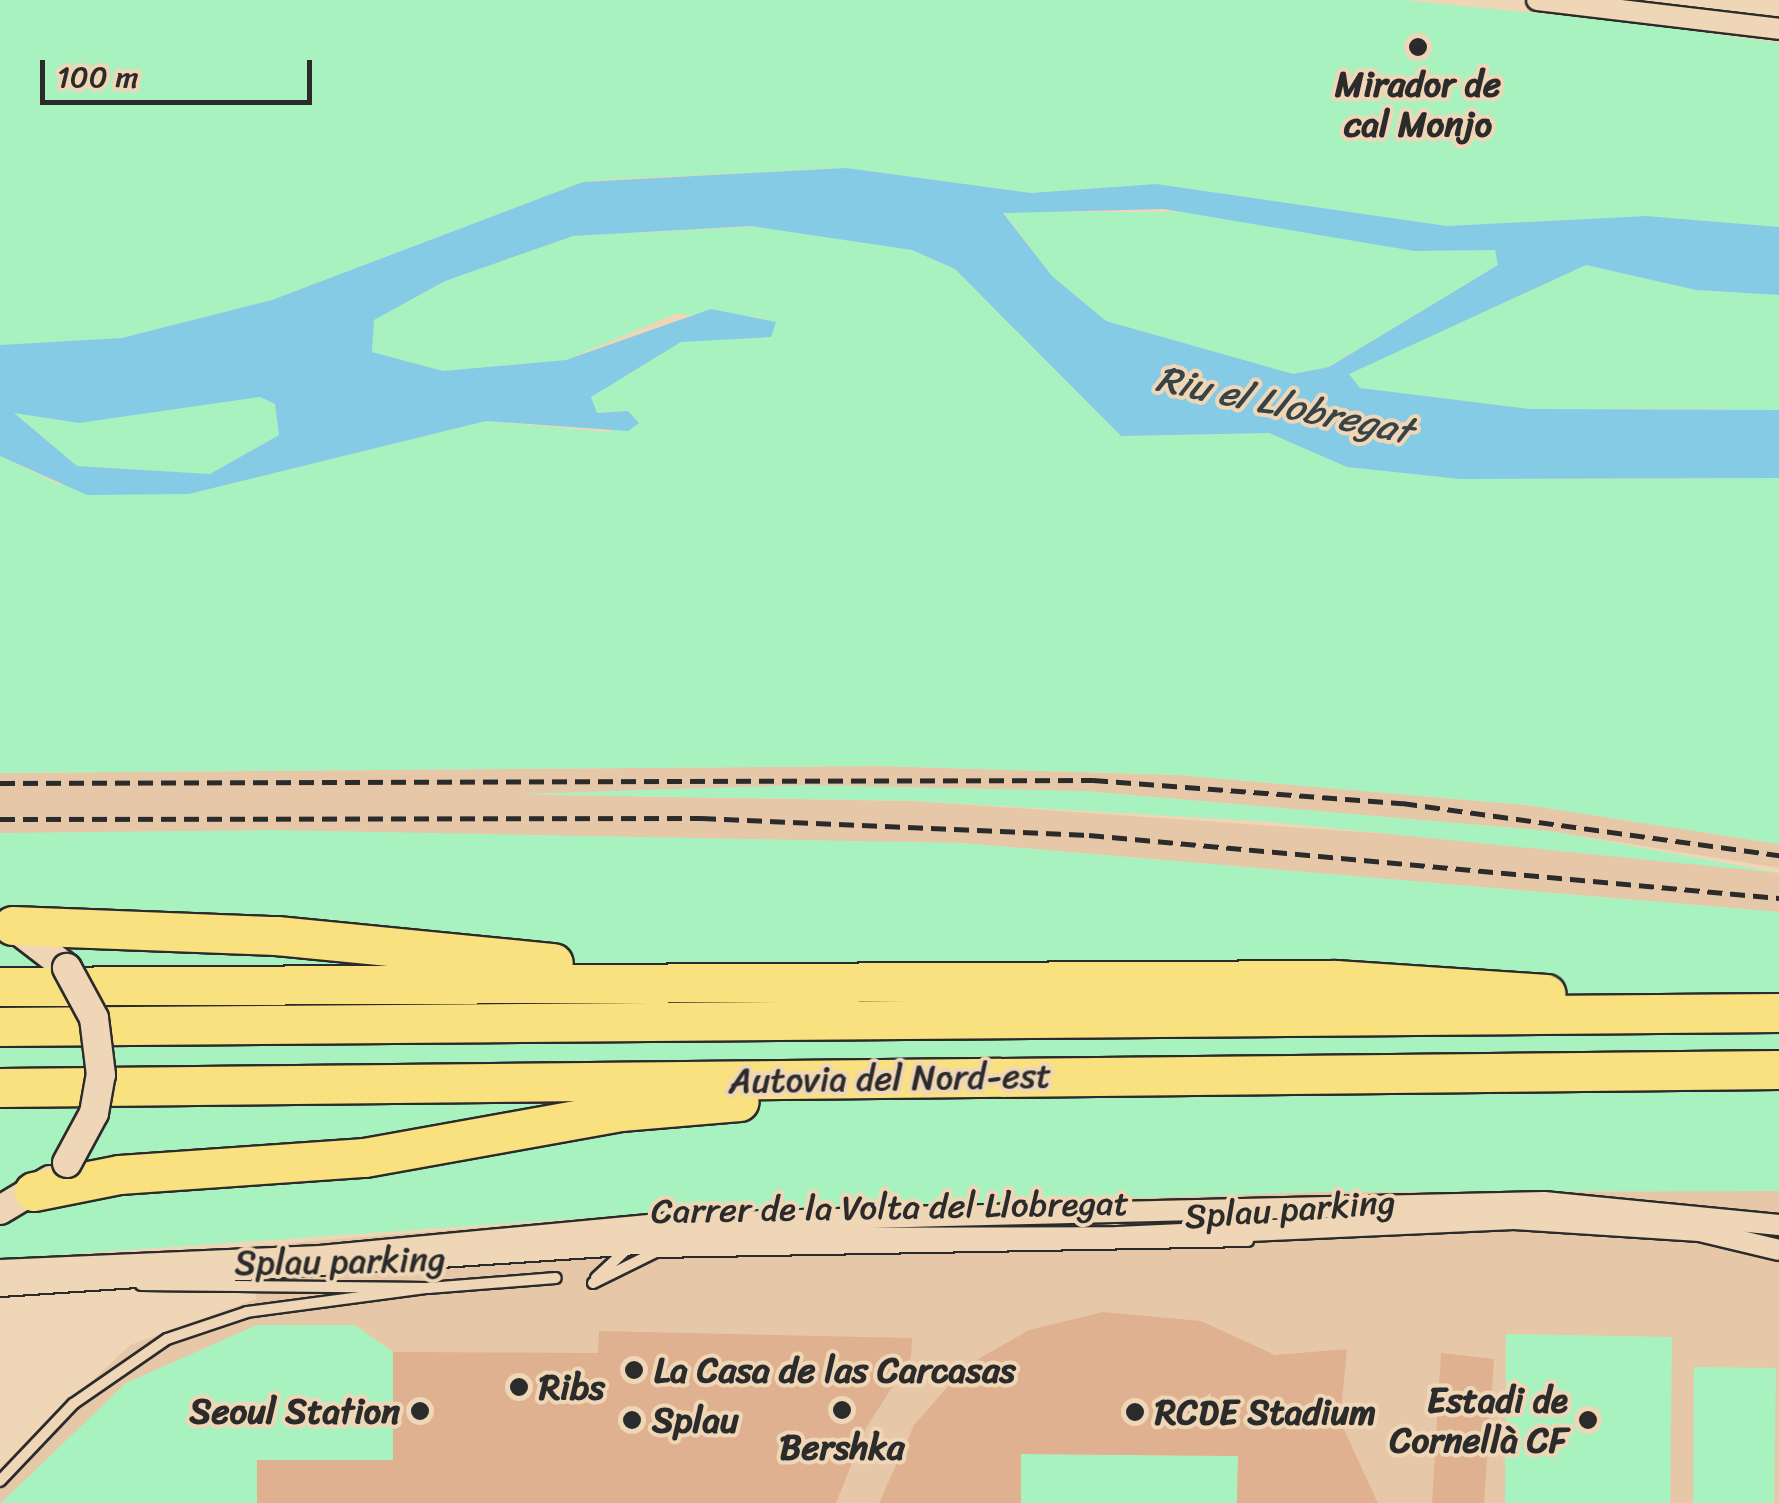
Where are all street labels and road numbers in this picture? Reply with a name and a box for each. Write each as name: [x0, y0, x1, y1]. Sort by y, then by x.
street label: Autovia del Nord-est: [729, 1054, 1051, 1102]
street label: Splau parking: [1183, 1181, 1397, 1237]
street label: Carrer de la Volta del Llobregat: [650, 1182, 1130, 1232]
street label: Splau parking: [234, 1238, 446, 1284]

